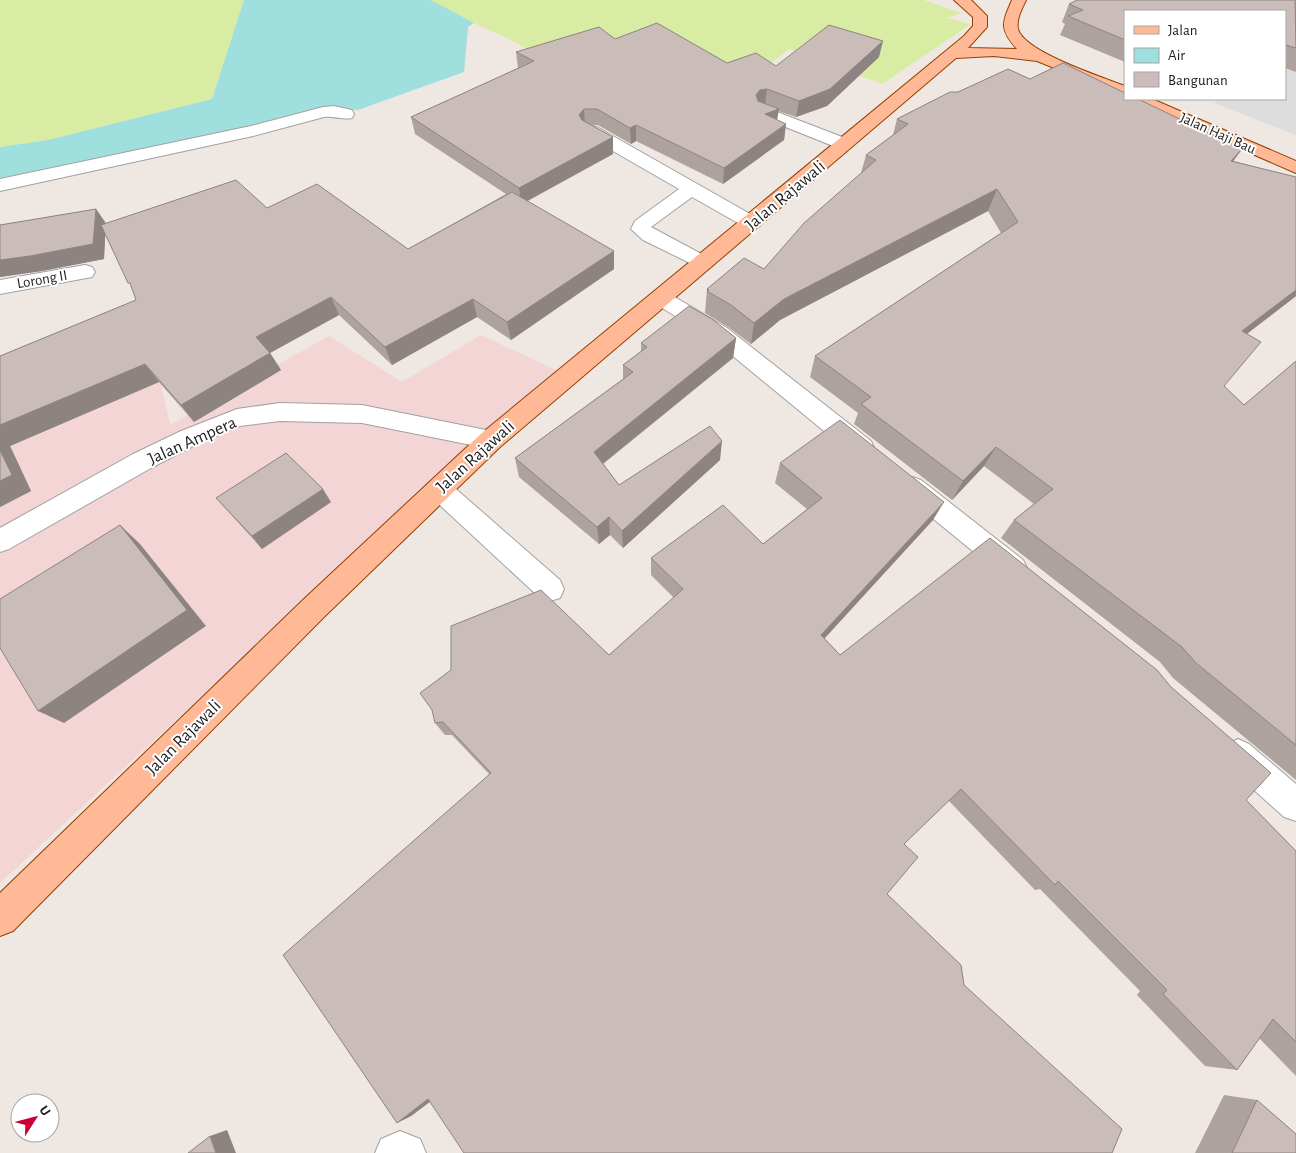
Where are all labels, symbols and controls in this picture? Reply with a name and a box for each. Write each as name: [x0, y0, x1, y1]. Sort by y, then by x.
legend: [1124, 10, 1286, 100]
text: Jalan: [1168, 23, 1198, 38]
text: Air: [1168, 48, 1185, 63]
text: Bangunan: [1168, 73, 1228, 88]
street label: Jalan Haji Bau: [1177, 110, 1258, 157]
street label: Jalan Rajawali: [742, 157, 829, 234]
street label: Lorong II: [16, 268, 68, 291]
street label: Jalan Ampera: [146, 413, 239, 468]
street label: Jalan Rajawali: [433, 417, 518, 496]
street label: Jalan Rajawali: [143, 697, 225, 779]
north arrow: [10, 1093, 60, 1143]
text: U: [36, 1103, 53, 1119]

